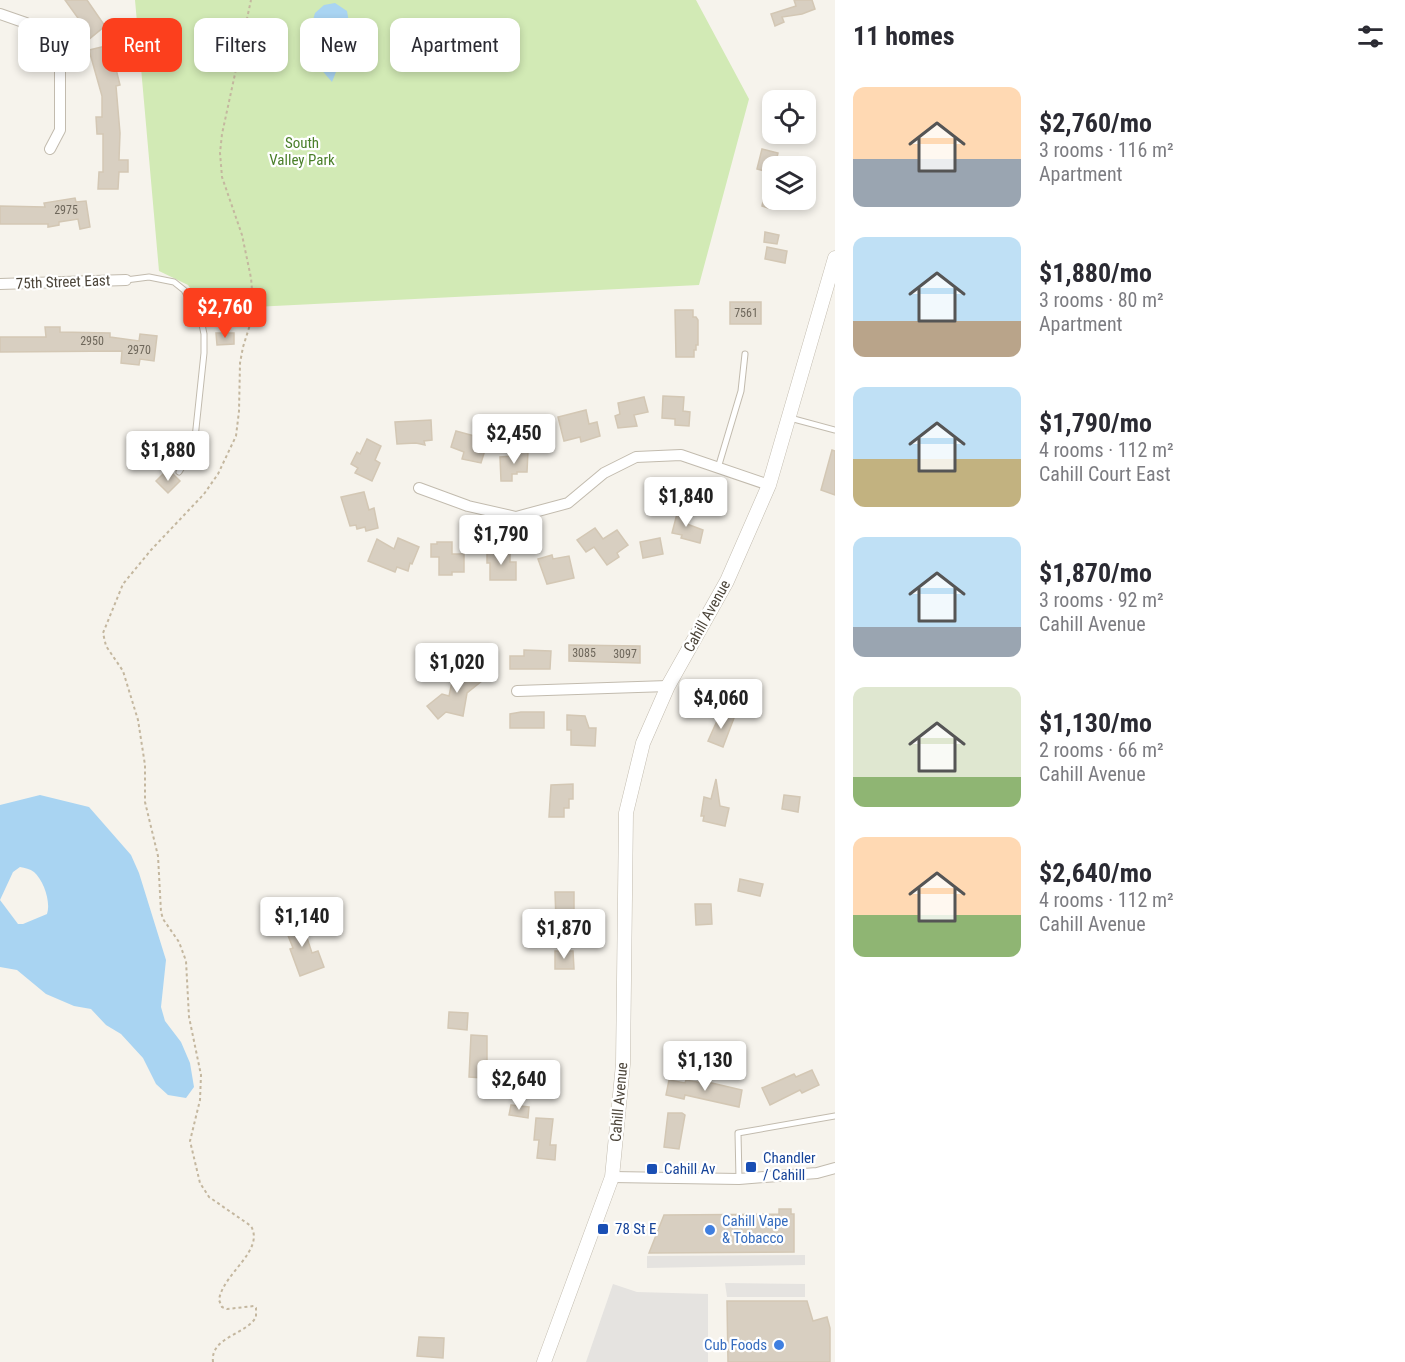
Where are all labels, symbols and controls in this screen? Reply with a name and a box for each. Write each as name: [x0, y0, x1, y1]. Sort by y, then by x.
chip: Buy: [18, 18, 90, 72]
chip: Rent: [102, 18, 182, 72]
chip: Filters: [194, 18, 288, 72]
chip: New: [300, 18, 378, 72]
chip: Apartment: [390, 18, 520, 72]
icon: filters: [1354, 20, 1387, 53]
text: 11 homes: [853, 21, 955, 51]
map controls: [762, 90, 816, 210]
button: locate: [762, 90, 816, 144]
text: $2,760/mo: [1039, 108, 1152, 138]
icon: home: [901, 111, 973, 183]
park label: South Valley Park: [269, 134, 335, 169]
text: 3 rooms · 116 m²: [1039, 138, 1174, 162]
button: layers: [762, 156, 816, 210]
text: Apartment: [1039, 162, 1123, 186]
house number: 2975: [54, 203, 78, 217]
text: $1,880/mo: [1039, 258, 1152, 288]
icon: home: [901, 261, 973, 333]
street label: 75th Street East: [15, 271, 111, 293]
pin: $2,760: [176, 288, 274, 339]
text: 3 rooms · 80 m²: [1039, 288, 1164, 312]
text: $2,760: [197, 295, 253, 319]
house number: 7561: [734, 306, 758, 320]
text: Apartment: [1039, 312, 1123, 336]
house number: 2950: [80, 334, 104, 348]
house number: 2970: [127, 343, 151, 357]
text: $1,790/mo: [1039, 408, 1152, 438]
icon: home: [901, 411, 973, 483]
pin: $2,450: [465, 414, 563, 465]
text: $2,450: [486, 421, 542, 445]
pin: $1,880: [119, 431, 217, 482]
text: $1,880: [140, 438, 196, 462]
text: 4 rooms · 112 m²: [1039, 438, 1174, 462]
text: Cahill Court East: [1039, 462, 1171, 486]
pin: $1,840: [637, 477, 735, 528]
text: $1,840: [658, 484, 714, 508]
pin: $1,790: [452, 515, 550, 566]
text: $1,790: [473, 522, 529, 546]
text: $1,870/mo: [1039, 558, 1152, 588]
icon: home: [901, 561, 973, 633]
street label: Cahill Avenue: [680, 577, 734, 655]
text: 3 rooms · 92 m²: [1039, 588, 1164, 612]
text: Cahill Avenue: [1039, 612, 1146, 636]
pin: $1,020: [408, 643, 506, 694]
house number: 3085: [572, 646, 596, 660]
house number: 3097: [613, 647, 637, 661]
text: $1,020: [429, 650, 485, 674]
pin: $4,060: [672, 679, 770, 730]
text: $4,060: [693, 686, 749, 710]
text: $1,130/mo: [1039, 708, 1152, 738]
icon: home: [901, 711, 973, 783]
text: 2 rooms · 66 m²: [1039, 738, 1164, 762]
text: Cahill Avenue: [1039, 762, 1146, 786]
text: $2,640/mo: [1039, 858, 1152, 888]
icon: home: [901, 861, 973, 933]
text: 4 rooms · 112 m²: [1039, 888, 1174, 912]
pin: $1,140: [253, 897, 351, 948]
text: $1,140: [274, 904, 330, 928]
pin: $1,870: [515, 909, 613, 960]
text: Cahill Avenue: [1039, 912, 1146, 936]
text: $1,870: [536, 916, 592, 940]
pin: $1,130: [656, 1041, 754, 1092]
text: $1,130: [677, 1048, 733, 1072]
pin: $2,640: [470, 1060, 568, 1111]
street label: Cahill Avenue: [607, 1061, 631, 1143]
text: $2,640: [491, 1067, 547, 1091]
place label: Chandler / Cahill: [763, 1149, 816, 1184]
place label: Cahill Av: [664, 1160, 716, 1178]
marker: Chandler / Cahill: [744, 1160, 758, 1174]
marker: Cahill Av: [645, 1162, 659, 1176]
place label: Cahill Vape & Tobacco: [722, 1212, 788, 1247]
place label: 78 St E: [615, 1220, 656, 1238]
marker: 78 St E: [596, 1222, 610, 1236]
marker: Cahill Vape & Tobacco: [703, 1223, 717, 1237]
place label: Cub Foods: [704, 1336, 767, 1354]
marker: Cub Foods: [772, 1338, 786, 1352]

